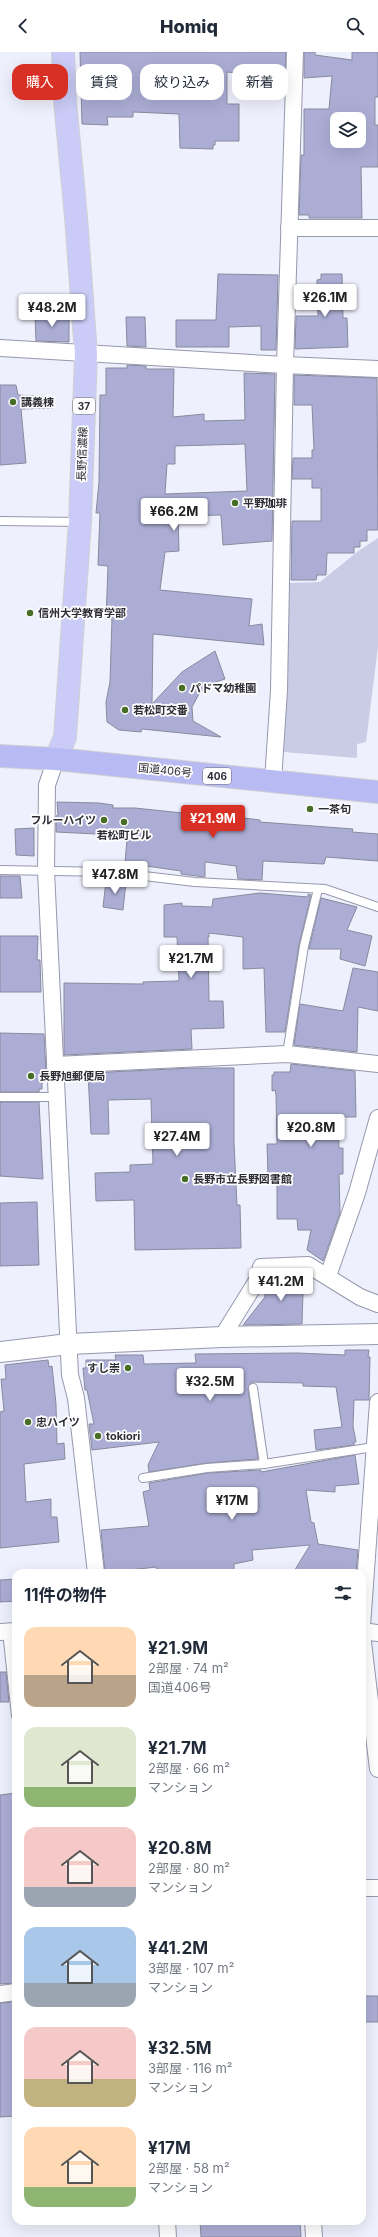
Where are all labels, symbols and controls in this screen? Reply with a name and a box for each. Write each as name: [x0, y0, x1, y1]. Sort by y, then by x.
icon: back: [12, 15, 34, 37]
icon: search: [344, 15, 366, 37]
text: Homiq: [160, 16, 218, 37]
chip: 購入: [12, 64, 68, 100]
chip: 賃貸: [76, 64, 132, 100]
chip: 絞り込み: [140, 64, 224, 100]
chip: 新着: [232, 64, 288, 100]
map controls: [330, 112, 366, 148]
button: layers: [330, 112, 366, 148]
pin: ¥26.1M: [292, 284, 358, 318]
text: ¥26.1M: [303, 289, 347, 305]
pin: ¥48.2M: [19, 294, 85, 328]
text: ¥48.2M: [27, 299, 77, 315]
place label: 講義棟: [21, 395, 54, 409]
marker: 講義棟: [8, 397, 18, 407]
road number: 37: [73, 398, 95, 414]
street label: 長野信濃線: [74, 426, 90, 482]
place label: 平野珈琲: [243, 496, 287, 510]
pin: ¥66.2M: [141, 498, 207, 532]
marker: 平野珈琲: [230, 498, 240, 508]
text: ¥66.2M: [150, 503, 198, 519]
place label: 信州大学教育学部: [38, 606, 126, 620]
marker: 信州大学教育学部: [25, 608, 35, 618]
place label: パドマ幼稚園: [190, 681, 256, 695]
marker: パドマ幼稚園: [177, 683, 187, 693]
place label: 若松町交番: [133, 703, 188, 717]
marker: 若松町交番: [120, 705, 130, 715]
street label: 国道406号: [137, 760, 193, 780]
road number: 406: [203, 768, 231, 784]
place label: 一茶句: [318, 802, 351, 816]
marker: 一茶句: [305, 804, 315, 814]
pin: ¥21.9M: [180, 805, 246, 839]
text: ¥21.9M: [190, 810, 236, 826]
place label: フルーハイツ: [30, 813, 96, 827]
marker: フルーハイツ: [99, 815, 109, 825]
marker: 若松町ビル: [119, 817, 129, 827]
place label: 若松町ビル: [97, 828, 152, 842]
pin: ¥47.8M: [82, 861, 148, 895]
text: ¥47.8M: [92, 866, 138, 882]
pin: ¥21.7M: [158, 945, 224, 979]
text: ¥21.7M: [169, 950, 213, 966]
place label: 長野旭郵便局: [39, 1069, 105, 1083]
marker: 長野旭郵便局: [26, 1071, 36, 1081]
pin: ¥20.8M: [278, 1114, 344, 1148]
text: ¥20.8M: [287, 1119, 335, 1135]
pin: ¥27.4M: [144, 1123, 210, 1157]
text: ¥27.4M: [154, 1128, 200, 1144]
place label: 長野市立長野図書館: [193, 1172, 292, 1186]
marker: 長野市立長野図書館: [180, 1174, 190, 1184]
pin: ¥41.2M: [248, 1268, 314, 1302]
text: ¥41.2M: [258, 1273, 304, 1289]
place label: すし崇: [87, 1361, 120, 1375]
marker: すし崇: [123, 1363, 133, 1373]
pin: ¥32.5M: [177, 1368, 243, 1402]
text: ¥32.5M: [186, 1373, 234, 1389]
place label: 忠ハイツ: [36, 1415, 80, 1429]
marker: 忠ハイツ: [23, 1417, 33, 1427]
place label: tokiori: [106, 1429, 140, 1443]
marker: tokiori: [93, 1431, 103, 1441]
pin: ¥17M: [208, 1487, 256, 1521]
text: ¥17M: [216, 1492, 248, 1508]
icon: filters: [332, 1582, 354, 1604]
text: 11件の物件: [24, 1585, 107, 1605]
text: ¥21.9M: [148, 1638, 208, 1658]
icon: home: [56, 1643, 104, 1691]
text: 2部屋 · 74 m²: [148, 1660, 229, 1676]
text: 国道406号: [148, 1679, 212, 1695]
text: ¥21.7M: [148, 1738, 207, 1758]
icon: home: [56, 1743, 104, 1791]
text: 2部屋 · 66 m²: [148, 1760, 230, 1776]
text: マンション: [148, 1779, 213, 1795]
text: ¥20.8M: [148, 1838, 211, 1858]
icon: home: [56, 1843, 104, 1891]
text: 2部屋 · 80 m²: [148, 1860, 230, 1876]
text: マンション: [148, 1879, 213, 1895]
text: ¥41.2M: [148, 1938, 208, 1958]
icon: home: [56, 1943, 104, 1991]
text: 3部屋 · 107 m²: [148, 1960, 234, 1976]
text: マンション: [148, 1979, 213, 1995]
text: ¥32.5M: [148, 2038, 212, 2058]
icon: home: [56, 2043, 104, 2091]
text: 3部屋 · 116 m²: [148, 2060, 233, 2076]
text: マンション: [148, 2079, 213, 2095]
text: ¥17M: [148, 2138, 191, 2158]
icon: home: [56, 2143, 104, 2191]
text: 2部屋 · 58 m²: [148, 2160, 230, 2176]
text: マンション: [148, 2179, 213, 2195]

